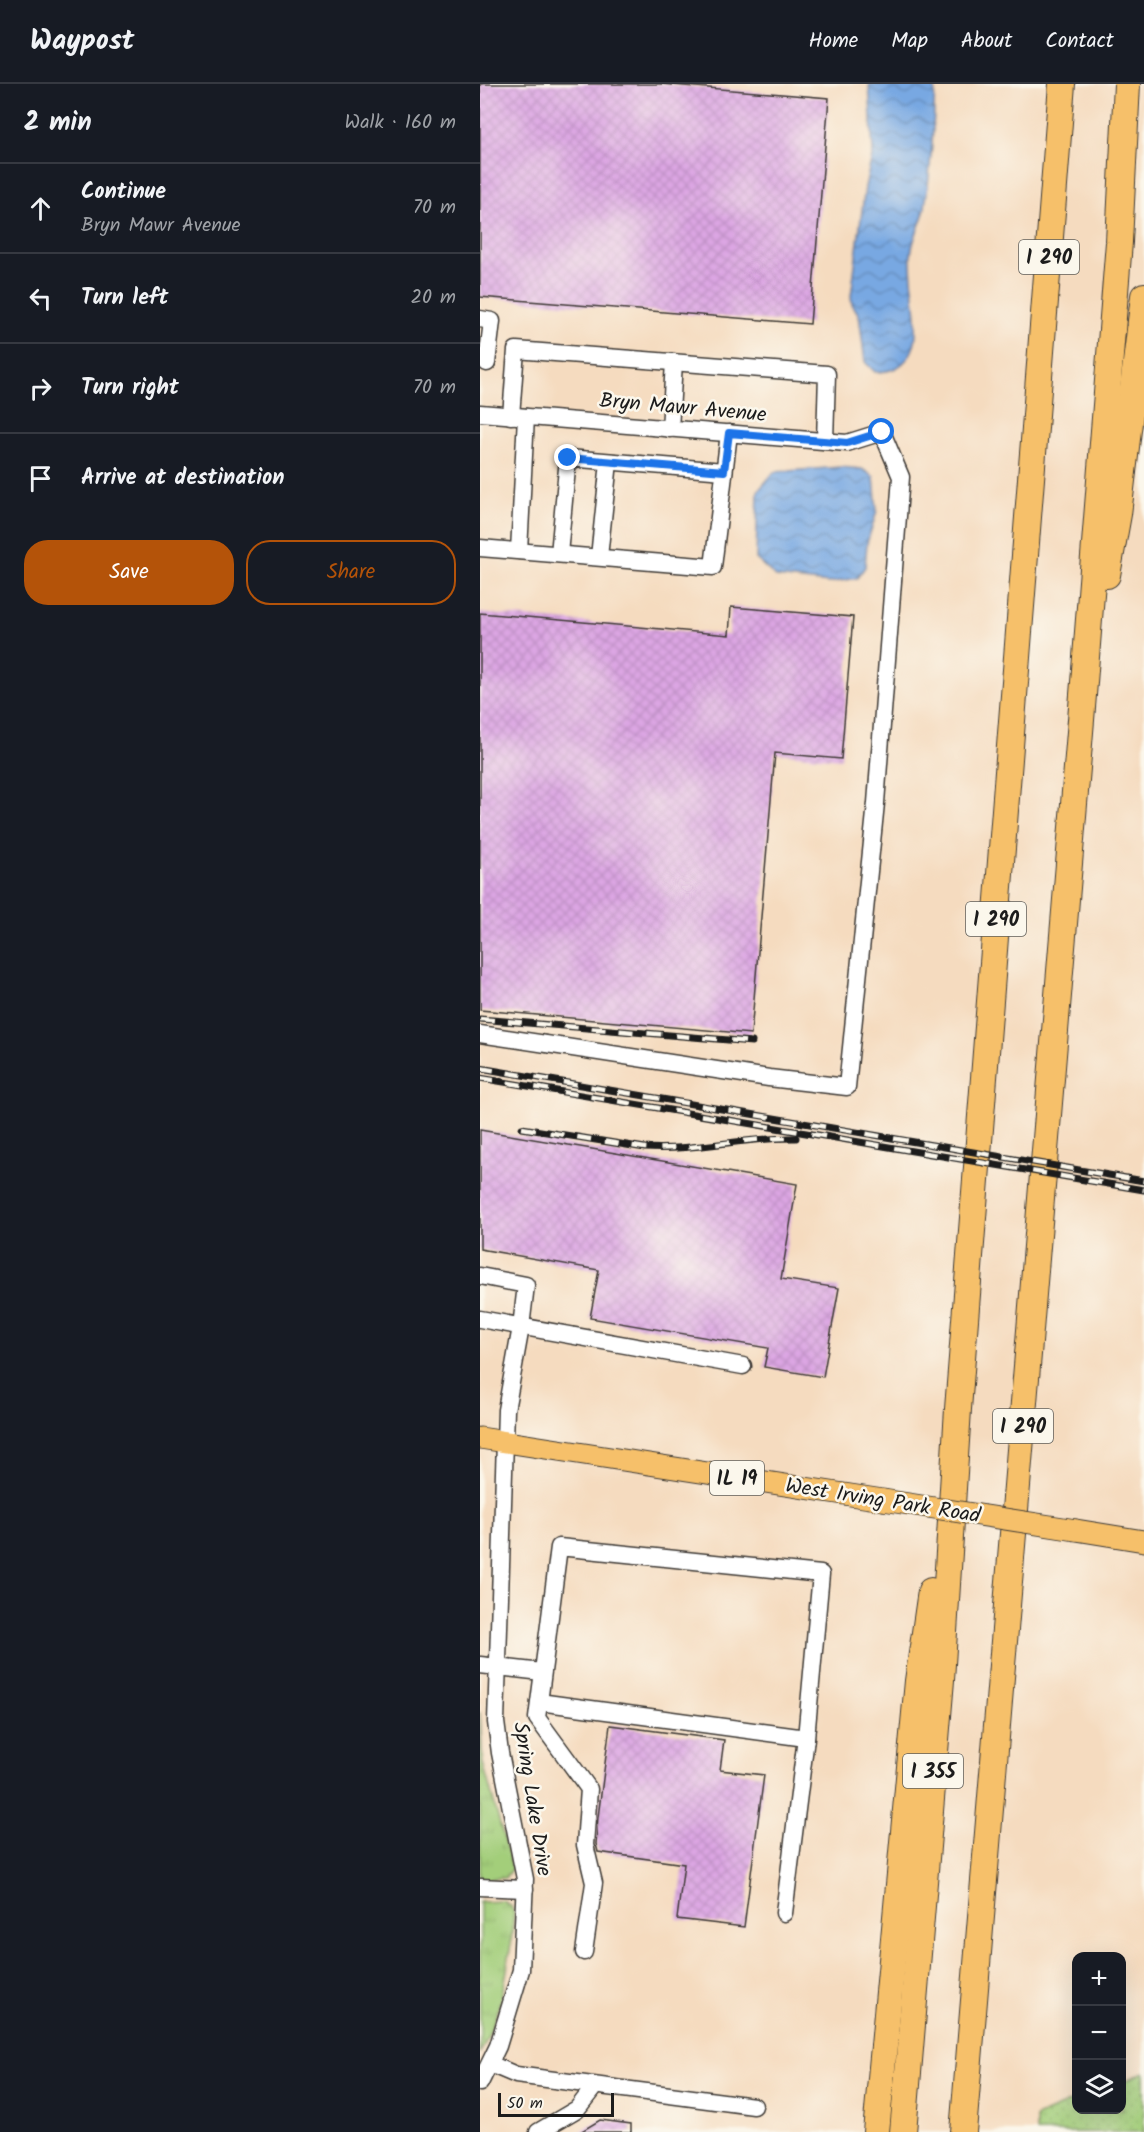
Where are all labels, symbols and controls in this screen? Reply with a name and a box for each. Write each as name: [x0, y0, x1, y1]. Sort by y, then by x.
text: Waypost: [30, 19, 134, 64]
text: Home: [809, 25, 858, 58]
text: Map: [891, 25, 928, 58]
text: About: [961, 25, 1012, 58]
text: Contact: [1045, 25, 1114, 58]
text: 2 min: [24, 102, 92, 144]
text: Walk · 160 m: [345, 107, 456, 139]
text: Continue: [81, 175, 166, 210]
icon: ahead: [24, 192, 57, 225]
text: 70 m: [413, 192, 456, 224]
text: Bryn Mawr Avenue: [81, 210, 241, 242]
road number: I 290: [1019, 240, 1079, 274]
text: Turn left: [81, 281, 168, 316]
icon: left: [24, 282, 57, 315]
text: 20 m: [410, 282, 456, 314]
text: Turn right: [81, 371, 179, 406]
icon: right: [24, 372, 57, 405]
text: 70 m: [413, 372, 456, 404]
street label: Bryn Mawr Avenue: [598, 385, 768, 432]
route start: [868, 418, 894, 444]
route end: [554, 444, 580, 470]
text: Arrive at destination: [81, 461, 284, 496]
icon: arrive: [24, 462, 57, 495]
button: Save: [24, 540, 234, 605]
button: Share: [246, 540, 456, 605]
road number: I 290: [966, 902, 1026, 936]
road number: I 290: [993, 1409, 1053, 1443]
road number: IL 19: [710, 1461, 764, 1495]
street label: West Irving Park Road: [783, 1470, 983, 1533]
street label: Spring Lake Drive: [503, 1720, 560, 1879]
road number: I 355: [903, 1754, 963, 1788]
map controls: [1072, 1952, 1126, 2114]
button: +: [1072, 1952, 1126, 2006]
button: −: [1072, 2006, 1126, 2060]
button: layers: [1072, 2060, 1126, 2114]
scale bar: [498, 2090, 614, 2118]
text: 50 m: [507, 2091, 543, 2116]

